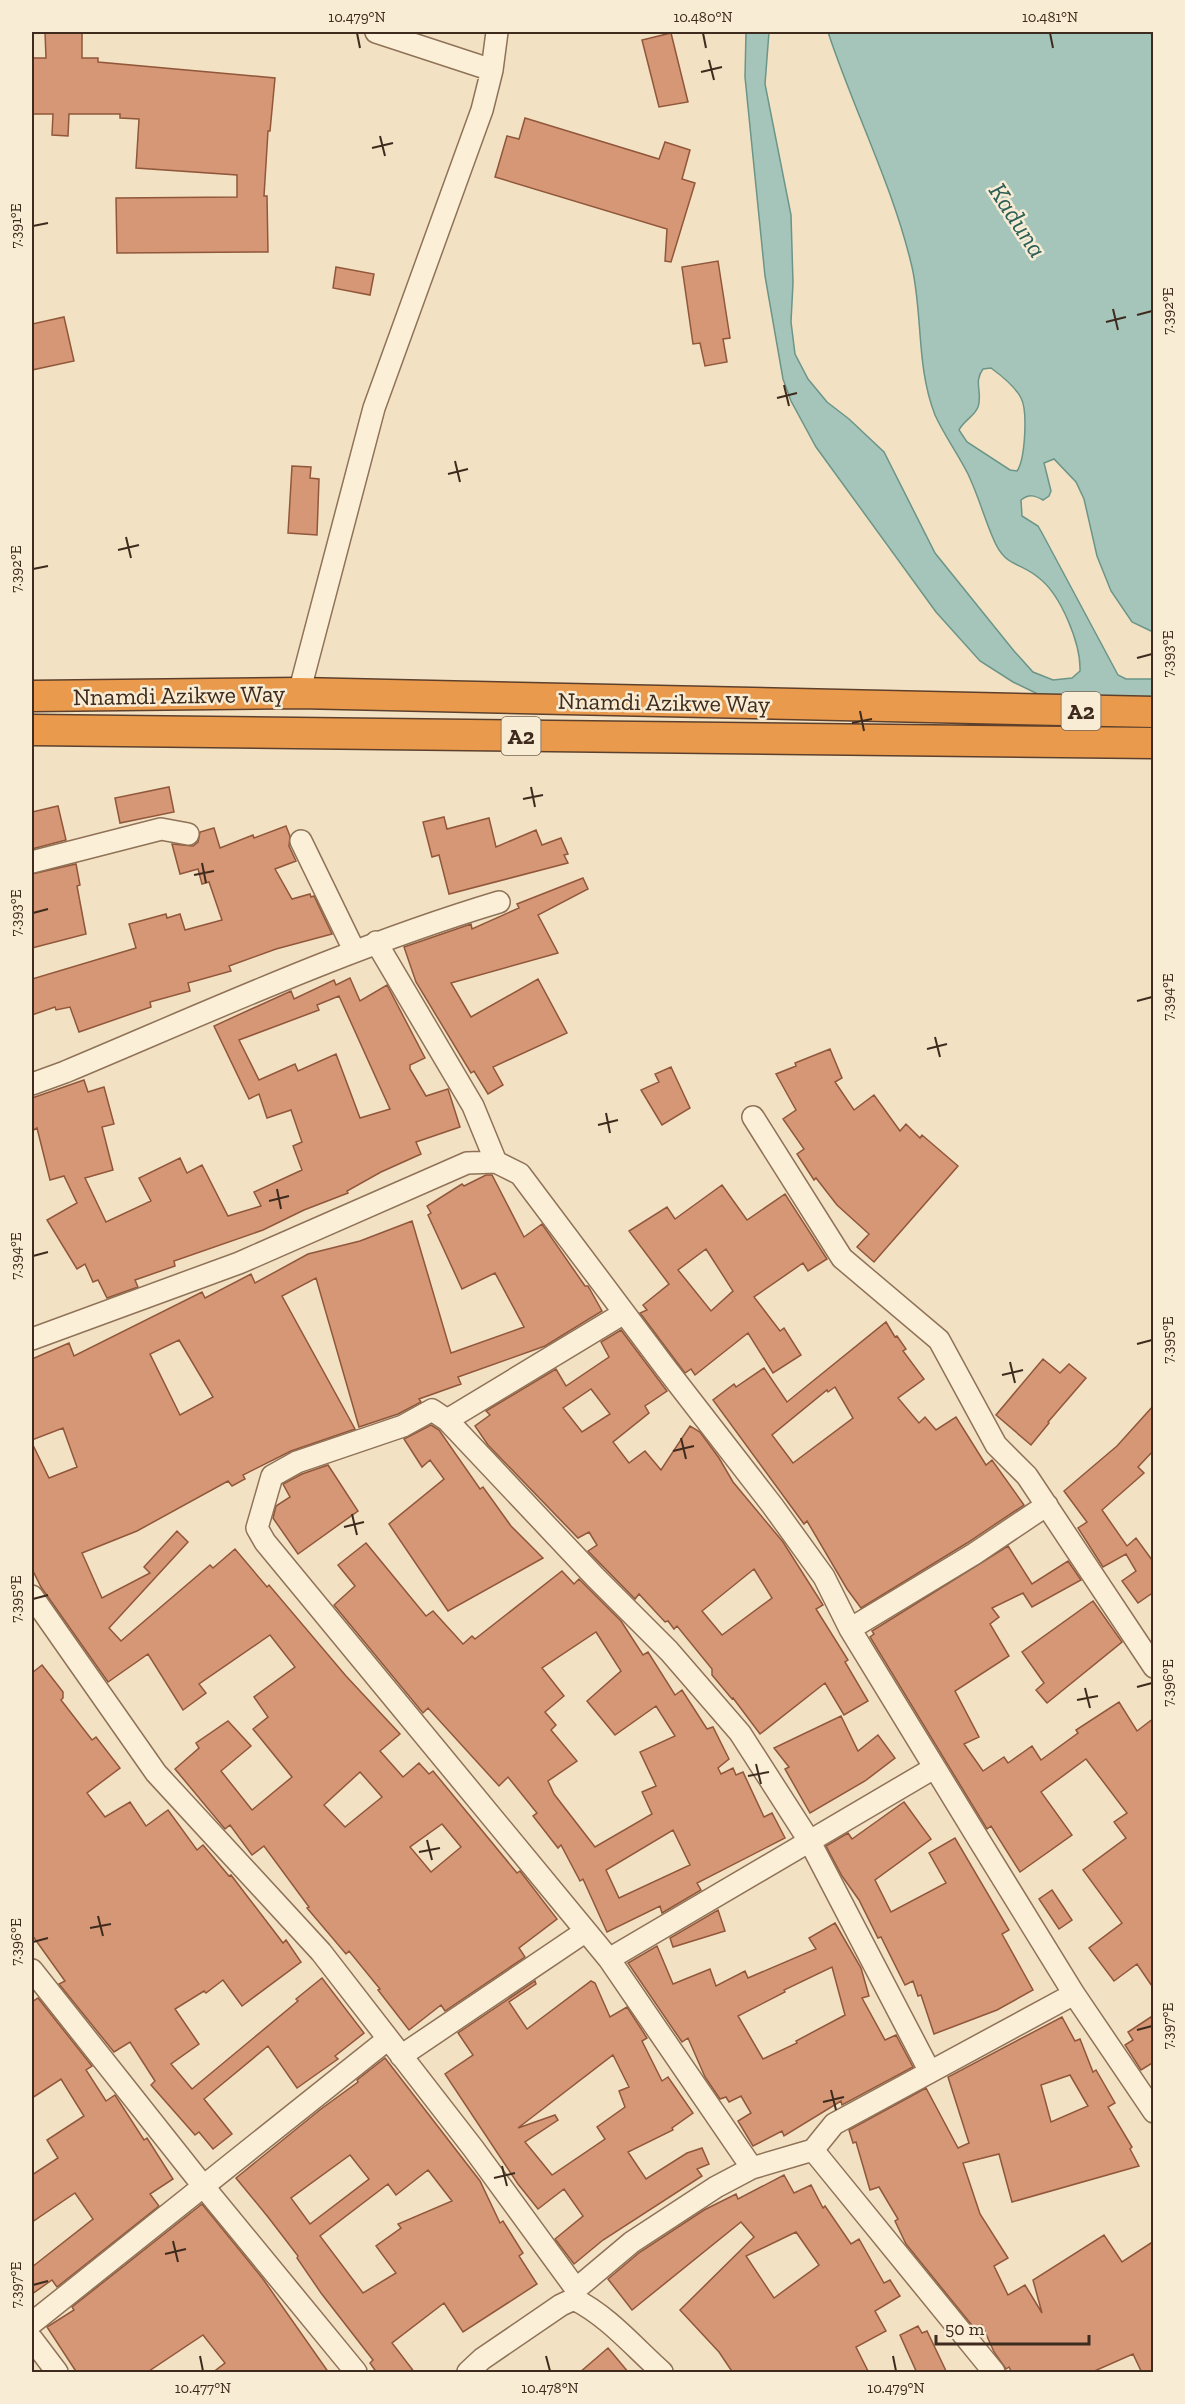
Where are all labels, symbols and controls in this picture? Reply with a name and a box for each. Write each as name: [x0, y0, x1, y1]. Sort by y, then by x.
text: 10.479°N: [328, 8, 386, 26]
text: 10.480°N: [673, 8, 733, 26]
text: 10.481°N: [1022, 8, 1078, 26]
water label: Kaduna: [982, 177, 1054, 263]
text: 7.391°E: [7, 203, 25, 249]
text: 7.392°E: [1159, 287, 1177, 335]
text: 7.392°E: [7, 545, 25, 593]
text: 7.393°E: [1159, 630, 1177, 677]
street label: Nnamdi Azikwe Way: [73, 679, 286, 711]
street label: Nnamdi Azikwe Way: [558, 686, 771, 718]
road number: A2: [1062, 692, 1100, 730]
road number: A2: [502, 717, 540, 755]
text: 7.393°E: [7, 889, 25, 936]
text: 7.394°E: [1159, 973, 1177, 1021]
text: 7.394°E: [7, 1232, 25, 1280]
text: 7.395°E: [1159, 1316, 1177, 1364]
text: 7.395°E: [7, 1575, 25, 1623]
text: 7.396°E: [1159, 1659, 1177, 1707]
text: 7.396°E: [7, 1918, 25, 1966]
text: 7.397°E: [1159, 2002, 1177, 2049]
text: 7.397°E: [7, 2261, 25, 2308]
scale bar: [936, 2308, 1089, 2346]
text: 50 m: [945, 2318, 985, 2340]
text: 10.477°N: [175, 2379, 231, 2397]
text: 10.478°N: [521, 2379, 579, 2397]
text: 10.479°N: [867, 2379, 925, 2397]

